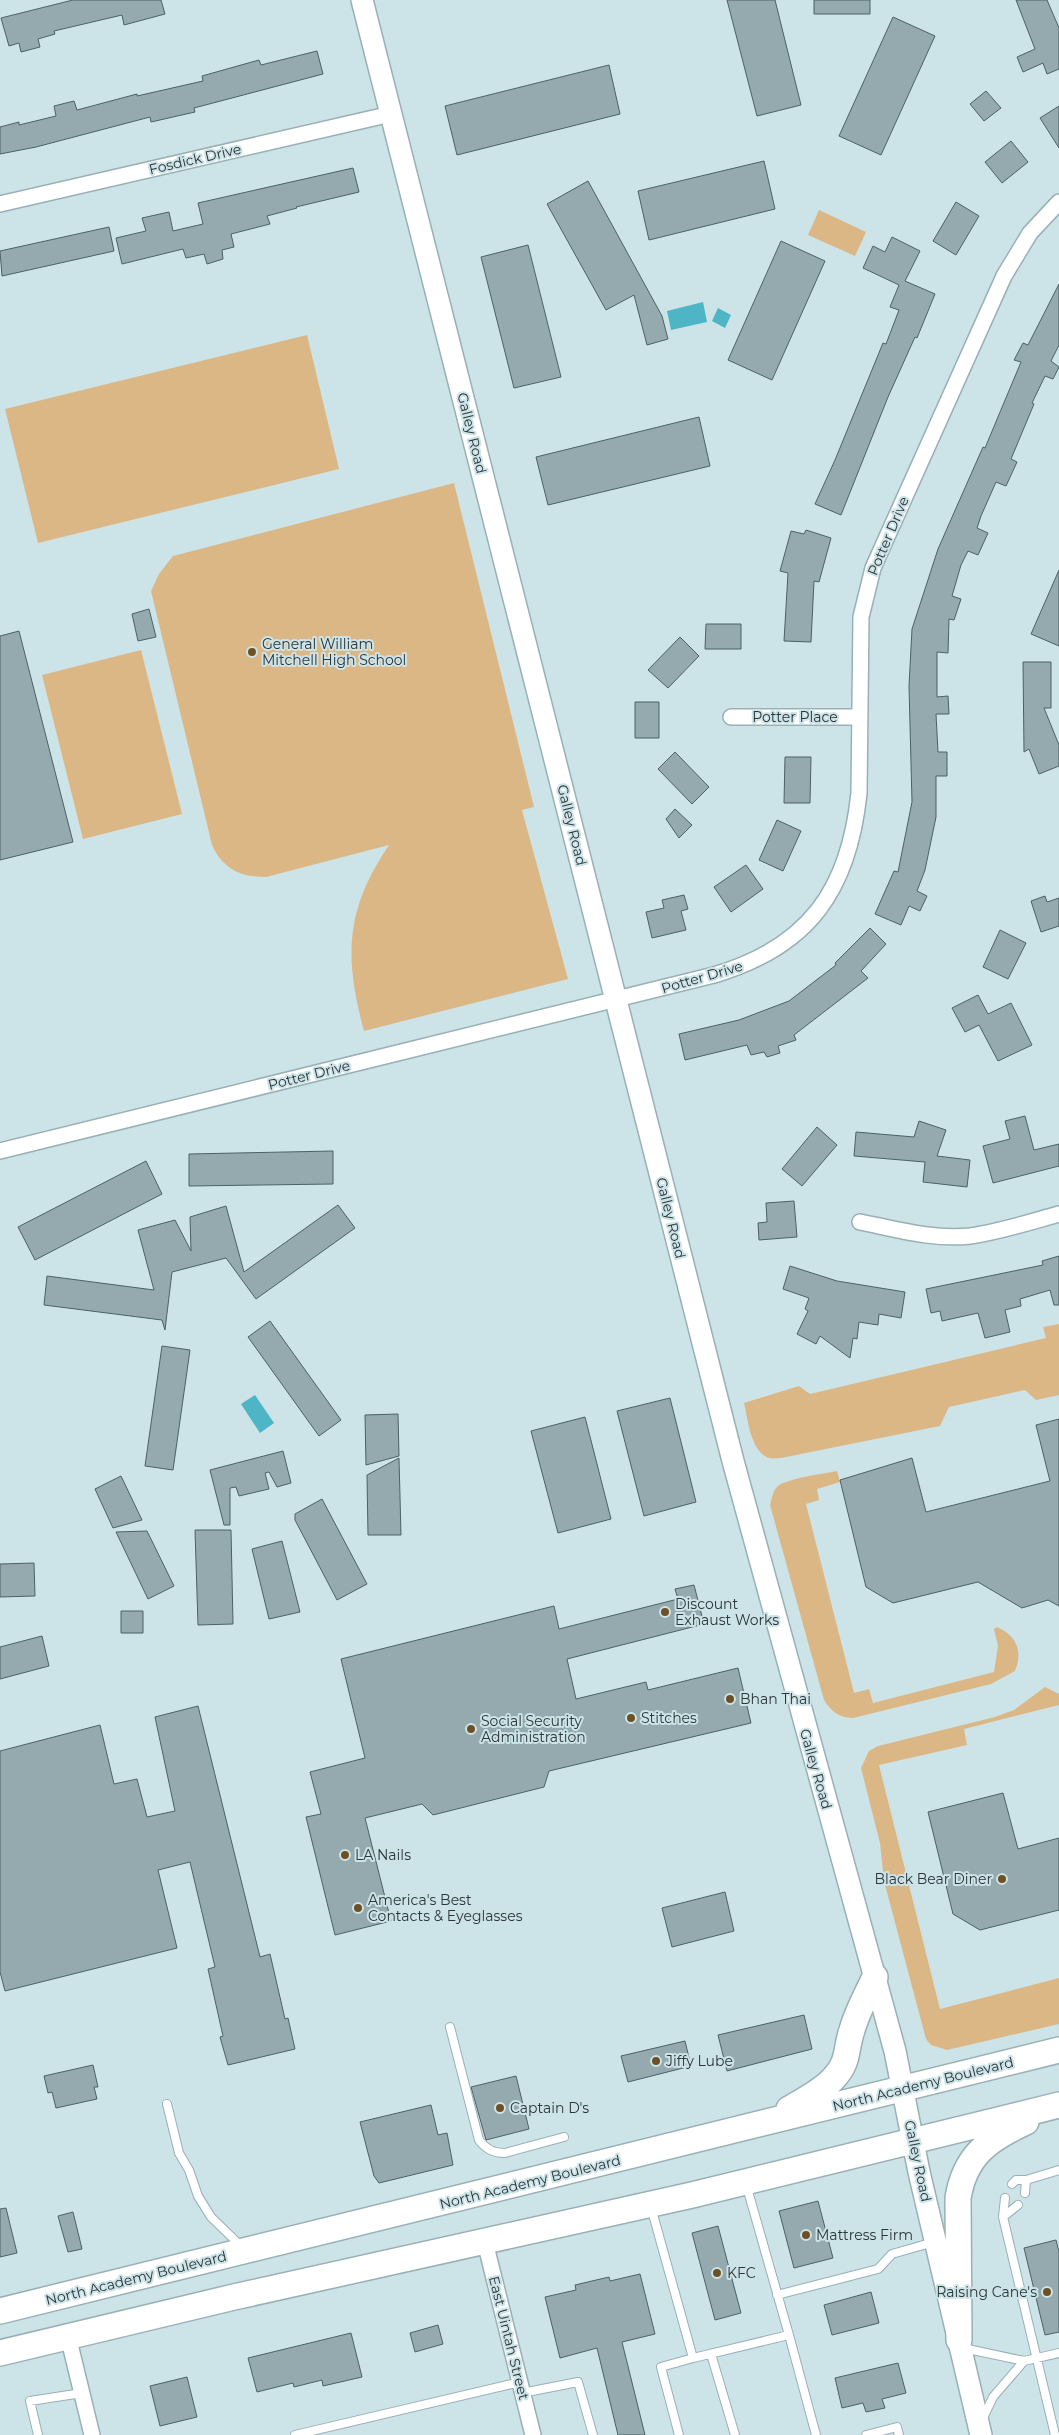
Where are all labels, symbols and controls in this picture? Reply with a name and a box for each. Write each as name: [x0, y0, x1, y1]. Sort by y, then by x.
street label: Fosdick Drive: [147, 140, 243, 178]
street label: Galley Road: [453, 391, 491, 475]
street label: Potter Drive: [863, 494, 913, 578]
place label: General William Mitchell High School: [262, 635, 406, 669]
marker: General William Mitchell High School: [246, 646, 258, 658]
street label: Potter Place: [752, 708, 838, 726]
street label: Galley Road: [553, 783, 591, 867]
street label: Potter Drive: [659, 957, 745, 997]
street label: Potter Drive: [266, 1056, 352, 1094]
street label: Galley Road: [652, 1176, 690, 1260]
place label: Discount Exhaust Works: [675, 1595, 779, 1629]
marker: Discount Exhaust Works: [659, 1606, 671, 1618]
place label: Bhan Thai: [740, 1690, 811, 1708]
marker: Bhan Thai: [724, 1693, 736, 1705]
place label: Stitches: [641, 1709, 697, 1727]
place label: Social Security Administration: [481, 1712, 586, 1746]
marker: Stitches: [625, 1712, 637, 1724]
marker: Social Security Administration: [465, 1723, 477, 1735]
street label: Galley Road: [796, 1727, 836, 1811]
place label: LA Nails: [355, 1846, 411, 1864]
marker: LA Nails: [339, 1849, 351, 1861]
place label: Black Bear Diner: [874, 1870, 992, 1888]
marker: Black Bear Diner: [996, 1873, 1008, 1885]
place label: America's Best Contacts & Eyeglasses: [368, 1891, 523, 1925]
marker: America's Best Contacts & Eyeglasses: [352, 1902, 364, 1914]
place label: Jiffy Lube: [665, 2052, 733, 2070]
street label: North Academy Boulevard: [831, 2053, 1015, 2115]
marker: Jiffy Lube: [650, 2055, 662, 2067]
place label: Captain D's: [510, 2099, 589, 2117]
marker: Captain D's: [494, 2102, 506, 2114]
street label: Galley Road: [901, 2119, 935, 2203]
street label: North Academy Boulevard: [438, 2151, 622, 2213]
place label: Mattress Firm: [816, 2226, 913, 2244]
marker: Mattress Firm: [800, 2229, 812, 2241]
street label: North Academy Boulevard: [44, 2247, 228, 2309]
place label: KFC: [727, 2264, 756, 2282]
marker: KFC: [711, 2267, 723, 2279]
street label: East Uintah Street: [485, 2274, 533, 2402]
place label: Raising Cane's: [936, 2283, 1037, 2301]
marker: Raising Cane's: [1041, 2286, 1053, 2298]

